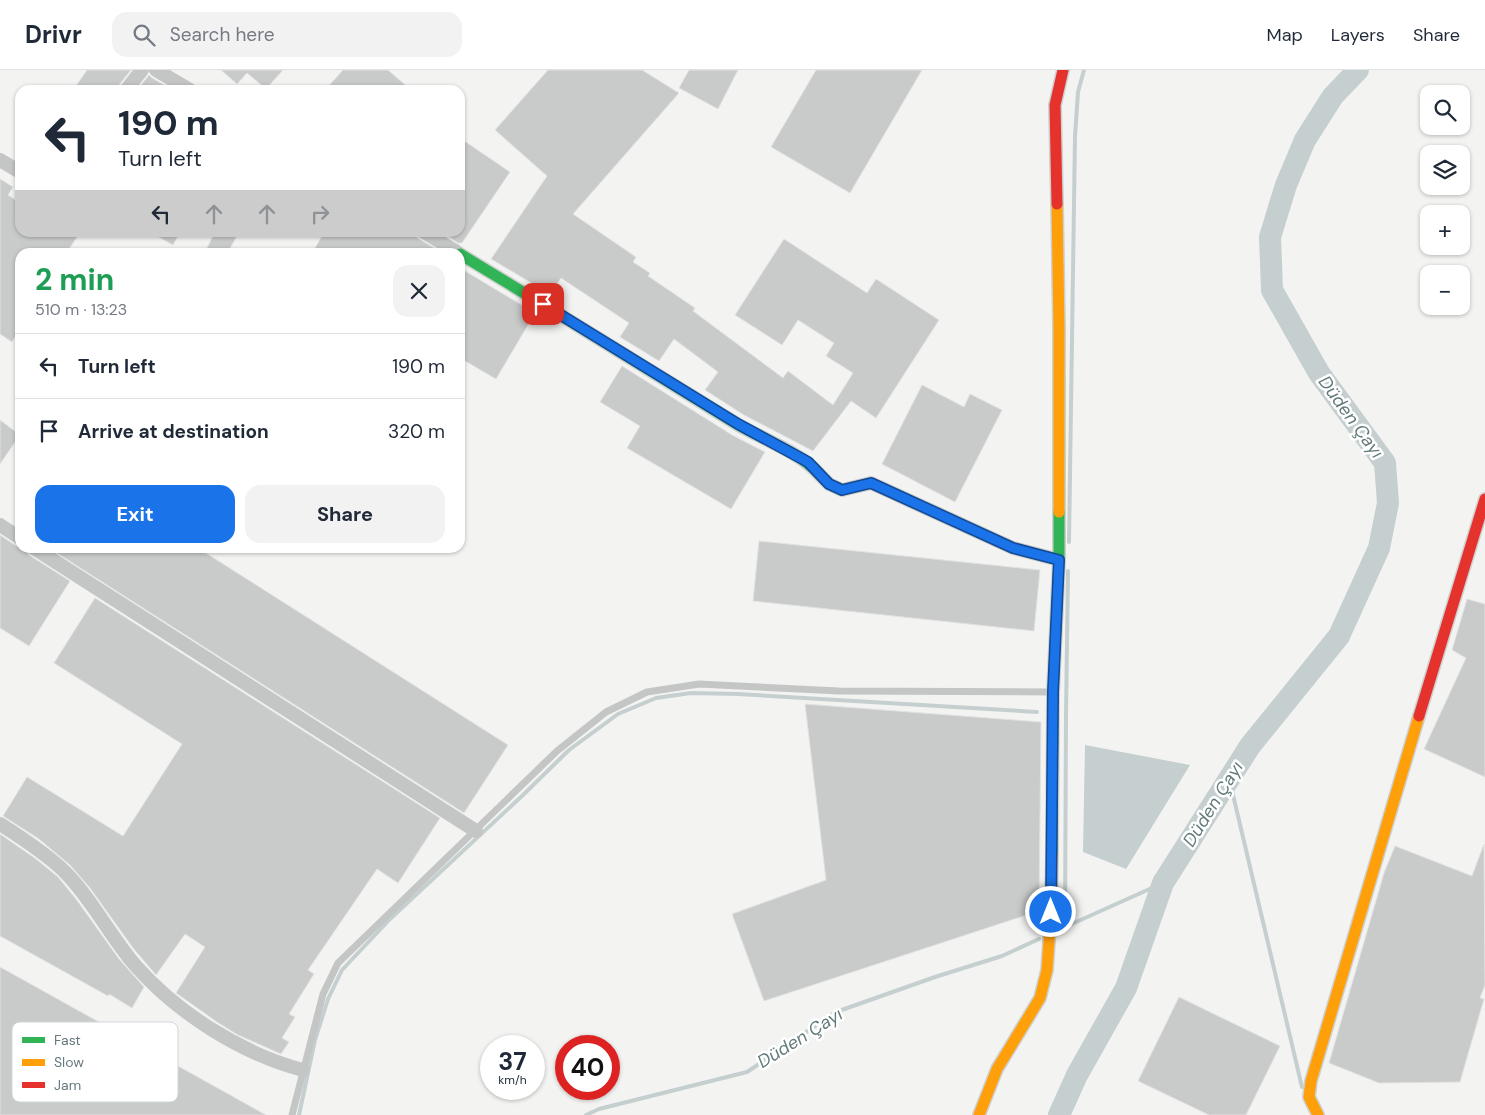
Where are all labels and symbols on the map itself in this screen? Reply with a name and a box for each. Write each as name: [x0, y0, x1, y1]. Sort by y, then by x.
pin: [522, 283, 564, 325]
water label: Düden Çayı: [1313, 371, 1389, 463]
water label: Düden Çayı: [1177, 757, 1249, 851]
position arrow: [1024, 885, 1076, 937]
water label: Düden Çayı: [753, 1002, 847, 1074]
legend: [12, 1022, 178, 1102]
text: Fast: [54, 1031, 81, 1049]
speed limit sign: 40: [555, 1035, 620, 1100]
text: Slow: [54, 1053, 84, 1071]
text: Jam: [54, 1076, 81, 1094]

